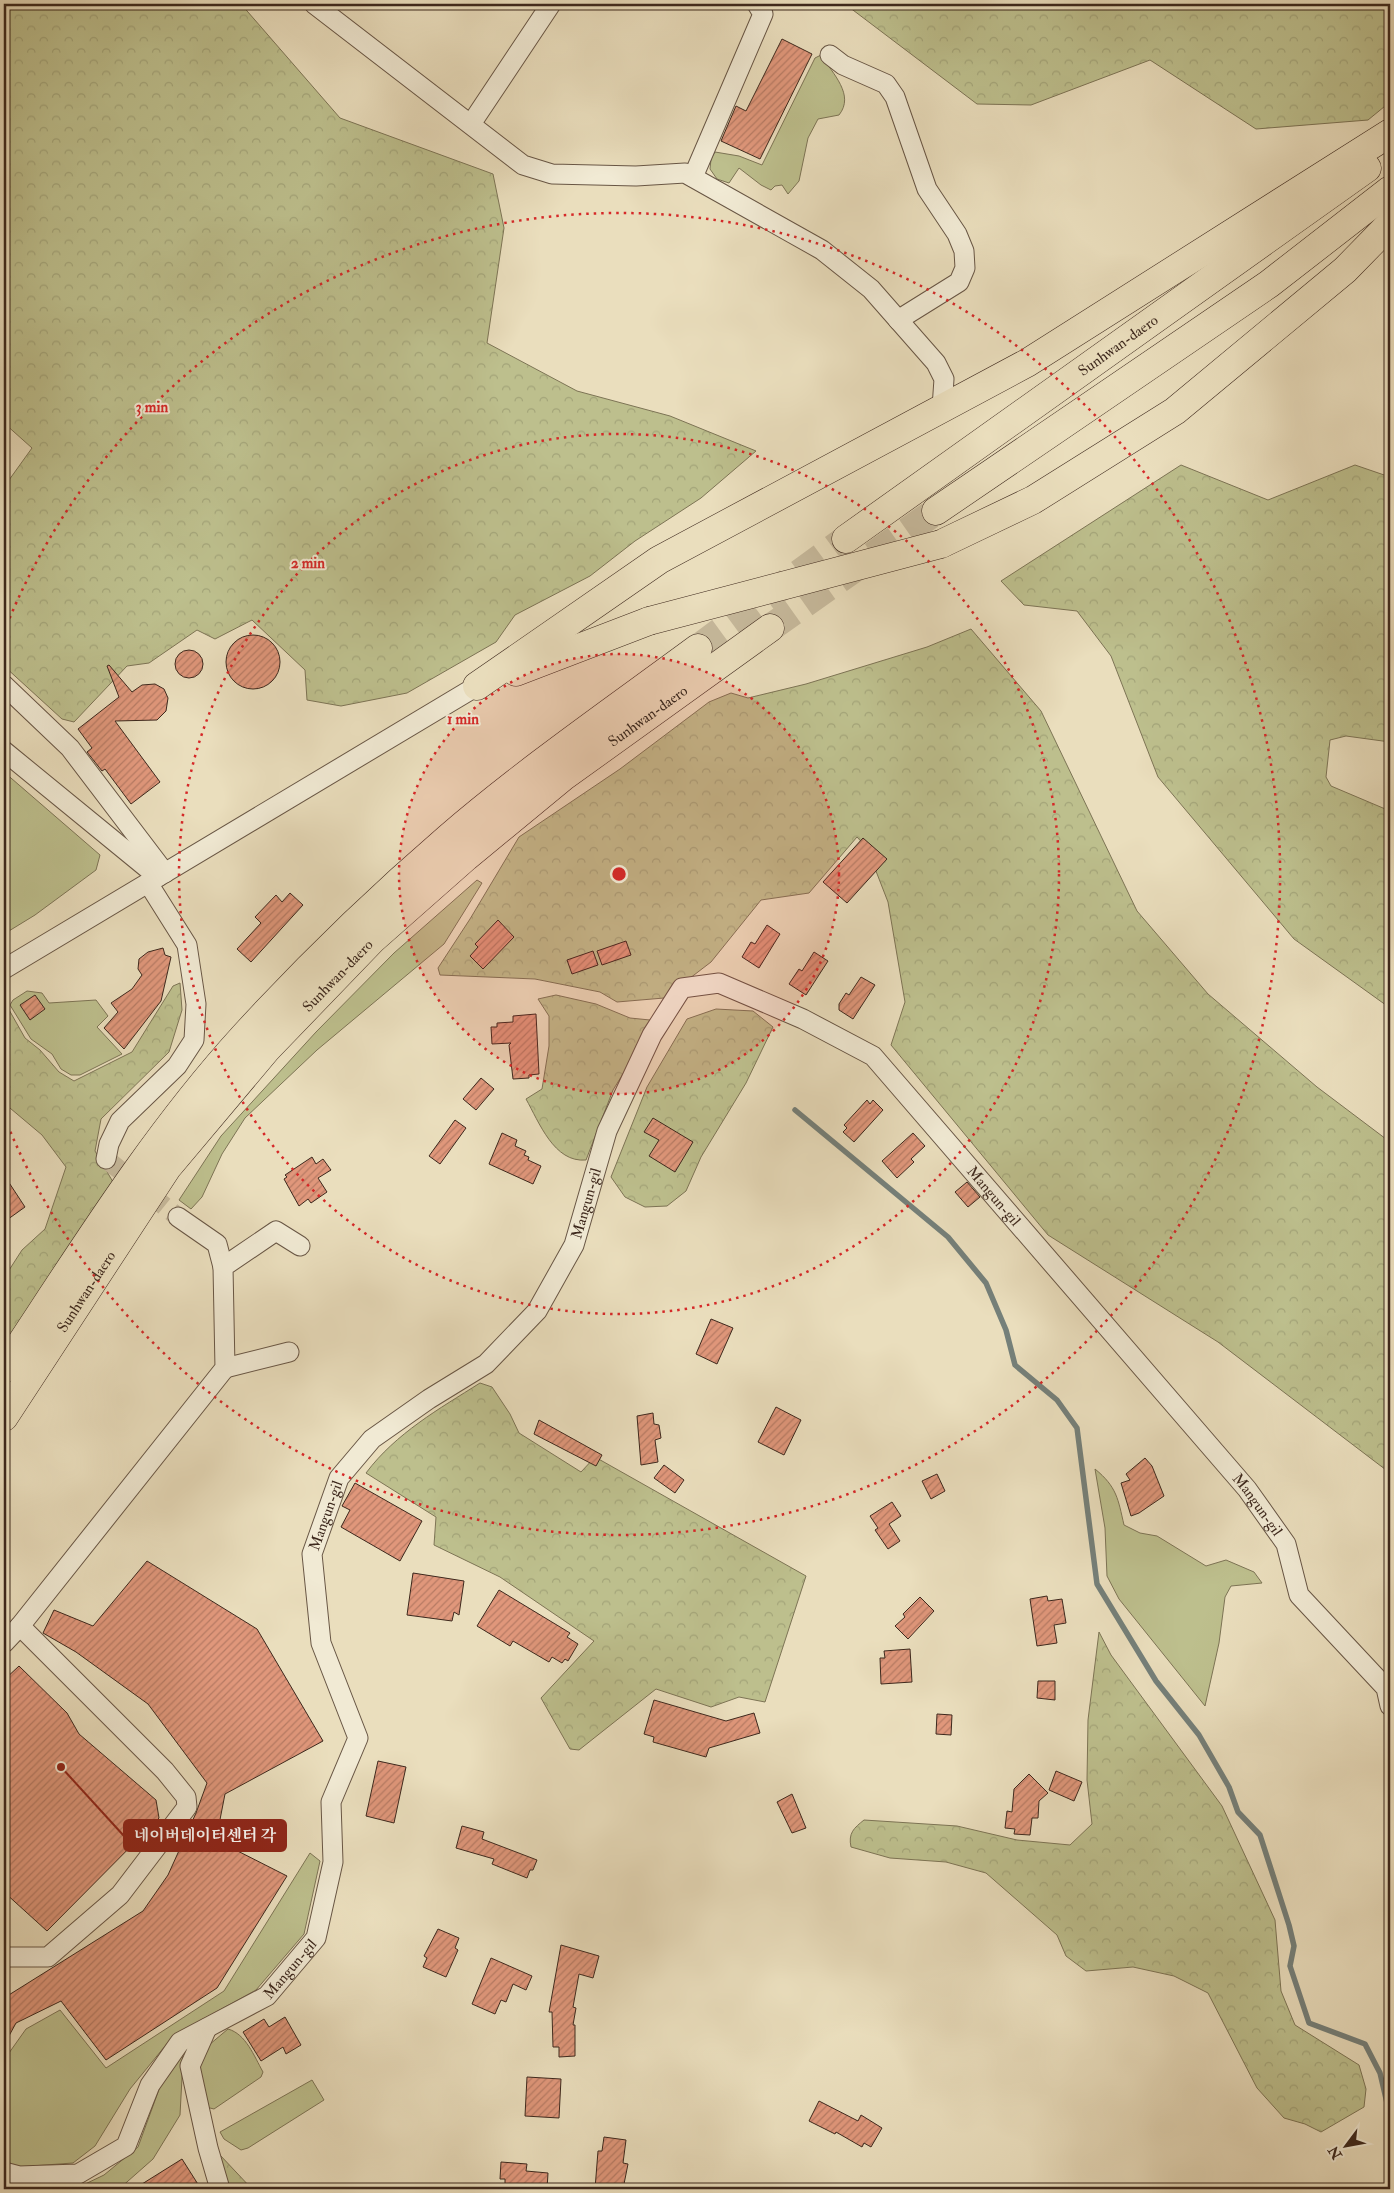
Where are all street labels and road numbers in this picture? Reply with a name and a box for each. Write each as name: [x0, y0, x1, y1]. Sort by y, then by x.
street label: Sunhwan-daero: [1075, 311, 1162, 381]
street label: Sunhwan-daero: [605, 681, 692, 751]
street label: Sunhwan-daero: [299, 936, 377, 1016]
street label: Mangun-gil: [962, 1162, 1025, 1230]
street label: Mangun-gil: [567, 1166, 606, 1241]
street label: Sunhwan-daero: [53, 1247, 120, 1336]
street label: Mangun-gil: [1228, 1470, 1286, 1540]
street label: Mangun-gil: [305, 1478, 347, 1553]
street label: Mangun-gil: [259, 1935, 321, 2003]

